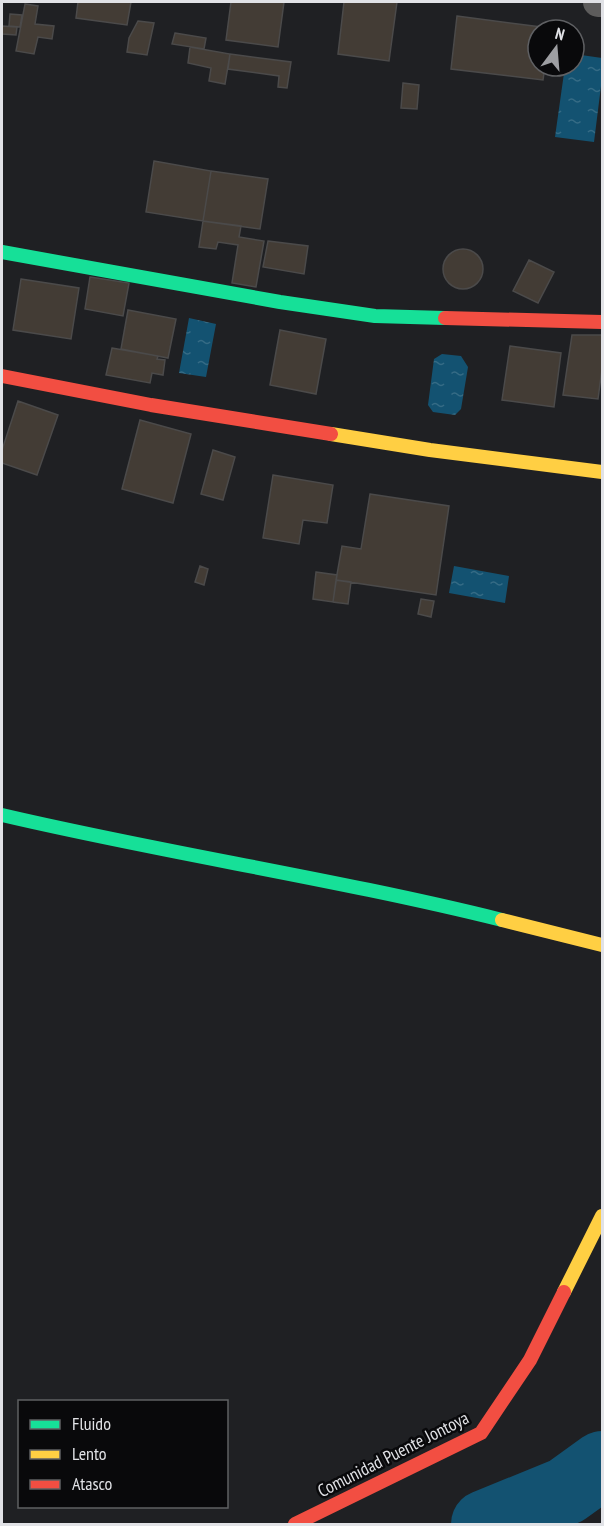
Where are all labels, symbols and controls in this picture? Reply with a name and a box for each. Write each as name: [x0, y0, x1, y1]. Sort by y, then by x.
north arrow: [526, 18, 586, 78]
text: N: [553, 23, 567, 44]
legend: [18, 1400, 228, 1508]
street label: Comunidad Puente Jontoya: [314, 1406, 472, 1502]
text: Fluido: [72, 1412, 111, 1435]
text: Lento: [72, 1442, 107, 1465]
text: Atasco: [72, 1472, 113, 1495]

